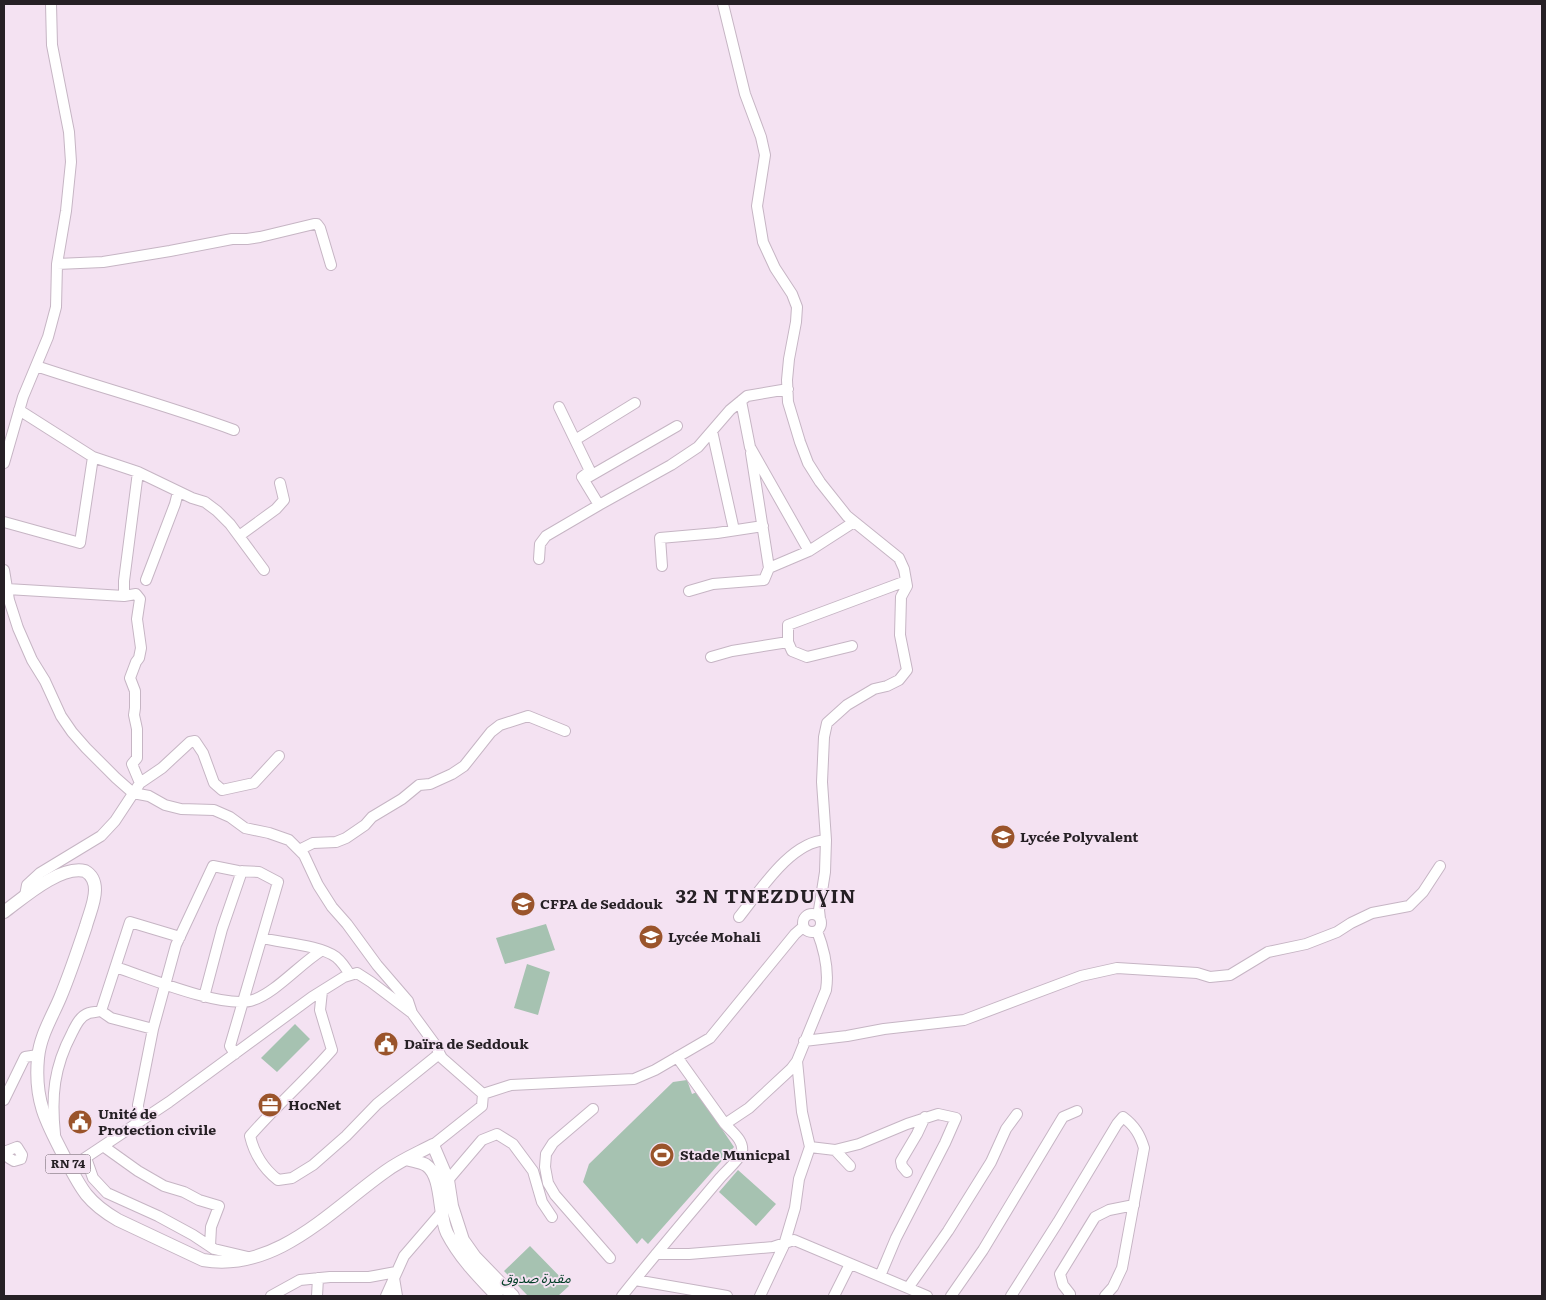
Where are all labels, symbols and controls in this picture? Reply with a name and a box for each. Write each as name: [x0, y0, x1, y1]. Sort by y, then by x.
school or university icon: Lycée Polyvalent: [990, 824, 1016, 850]
place label: Lycée Polyvalent: [1020, 826, 1139, 846]
district label: 32 N TNEZDUƔIN: [676, 881, 856, 909]
school or university icon: CFPA de Seddouk: [510, 891, 536, 917]
place label: CFPA de Seddouk: [540, 893, 663, 913]
school or university icon: Lycée Mohali: [638, 924, 664, 950]
place label: Lycée Mohali: [668, 926, 761, 946]
public building icon: Daïra de Seddouk: [373, 1031, 399, 1057]
place label: Daïra de Seddouk: [404, 1033, 529, 1053]
office icon: HocNet: [257, 1092, 283, 1118]
place label: HocNet: [288, 1094, 342, 1114]
place label: Unité de Protection civile: [98, 1103, 216, 1139]
public building icon: Unité de Protection civile: [67, 1109, 93, 1135]
sports icon: Stade Municpal: [649, 1142, 675, 1168]
place label: Stade Municpal: [680, 1144, 790, 1164]
road number: RN 74: [46, 1154, 90, 1174]
park label: مقبرة صدوق: [501, 1267, 571, 1287]

